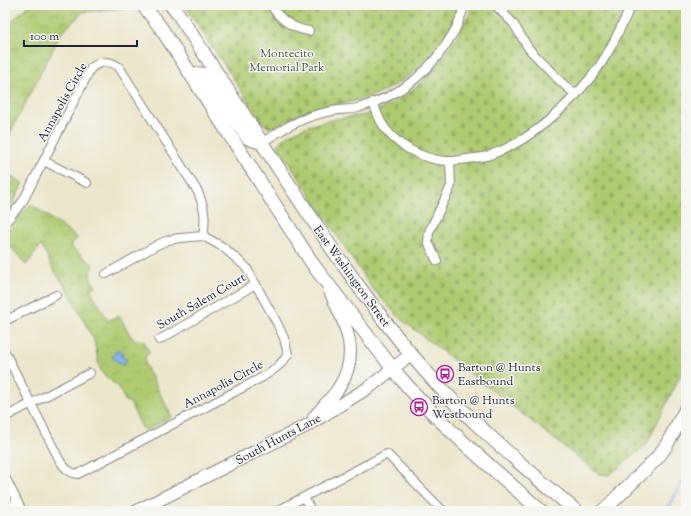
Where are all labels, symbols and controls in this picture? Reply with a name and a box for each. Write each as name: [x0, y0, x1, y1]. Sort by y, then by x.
scale bar: [24, 22, 137, 48]
text: 100 m: [30, 28, 59, 46]
park label: Montecito Memorial Park: [249, 45, 325, 77]
street label: Annapolis Circle: [34, 59, 92, 145]
street label: East Washington Street: [308, 222, 394, 331]
street label: South Salem Court: [154, 269, 249, 335]
street label: Annapolis Circle: [180, 356, 267, 414]
place label: Barton @ Hunts Eastbound: [458, 359, 541, 391]
bus stop icon: Barton @ Hunts Eastbound: [435, 364, 455, 384]
place label: Barton @ Hunts Westbound: [432, 392, 515, 424]
bus stop icon: Barton @ Hunts Westbound: [409, 397, 429, 417]
street label: South Hunts Lane: [233, 410, 325, 470]

